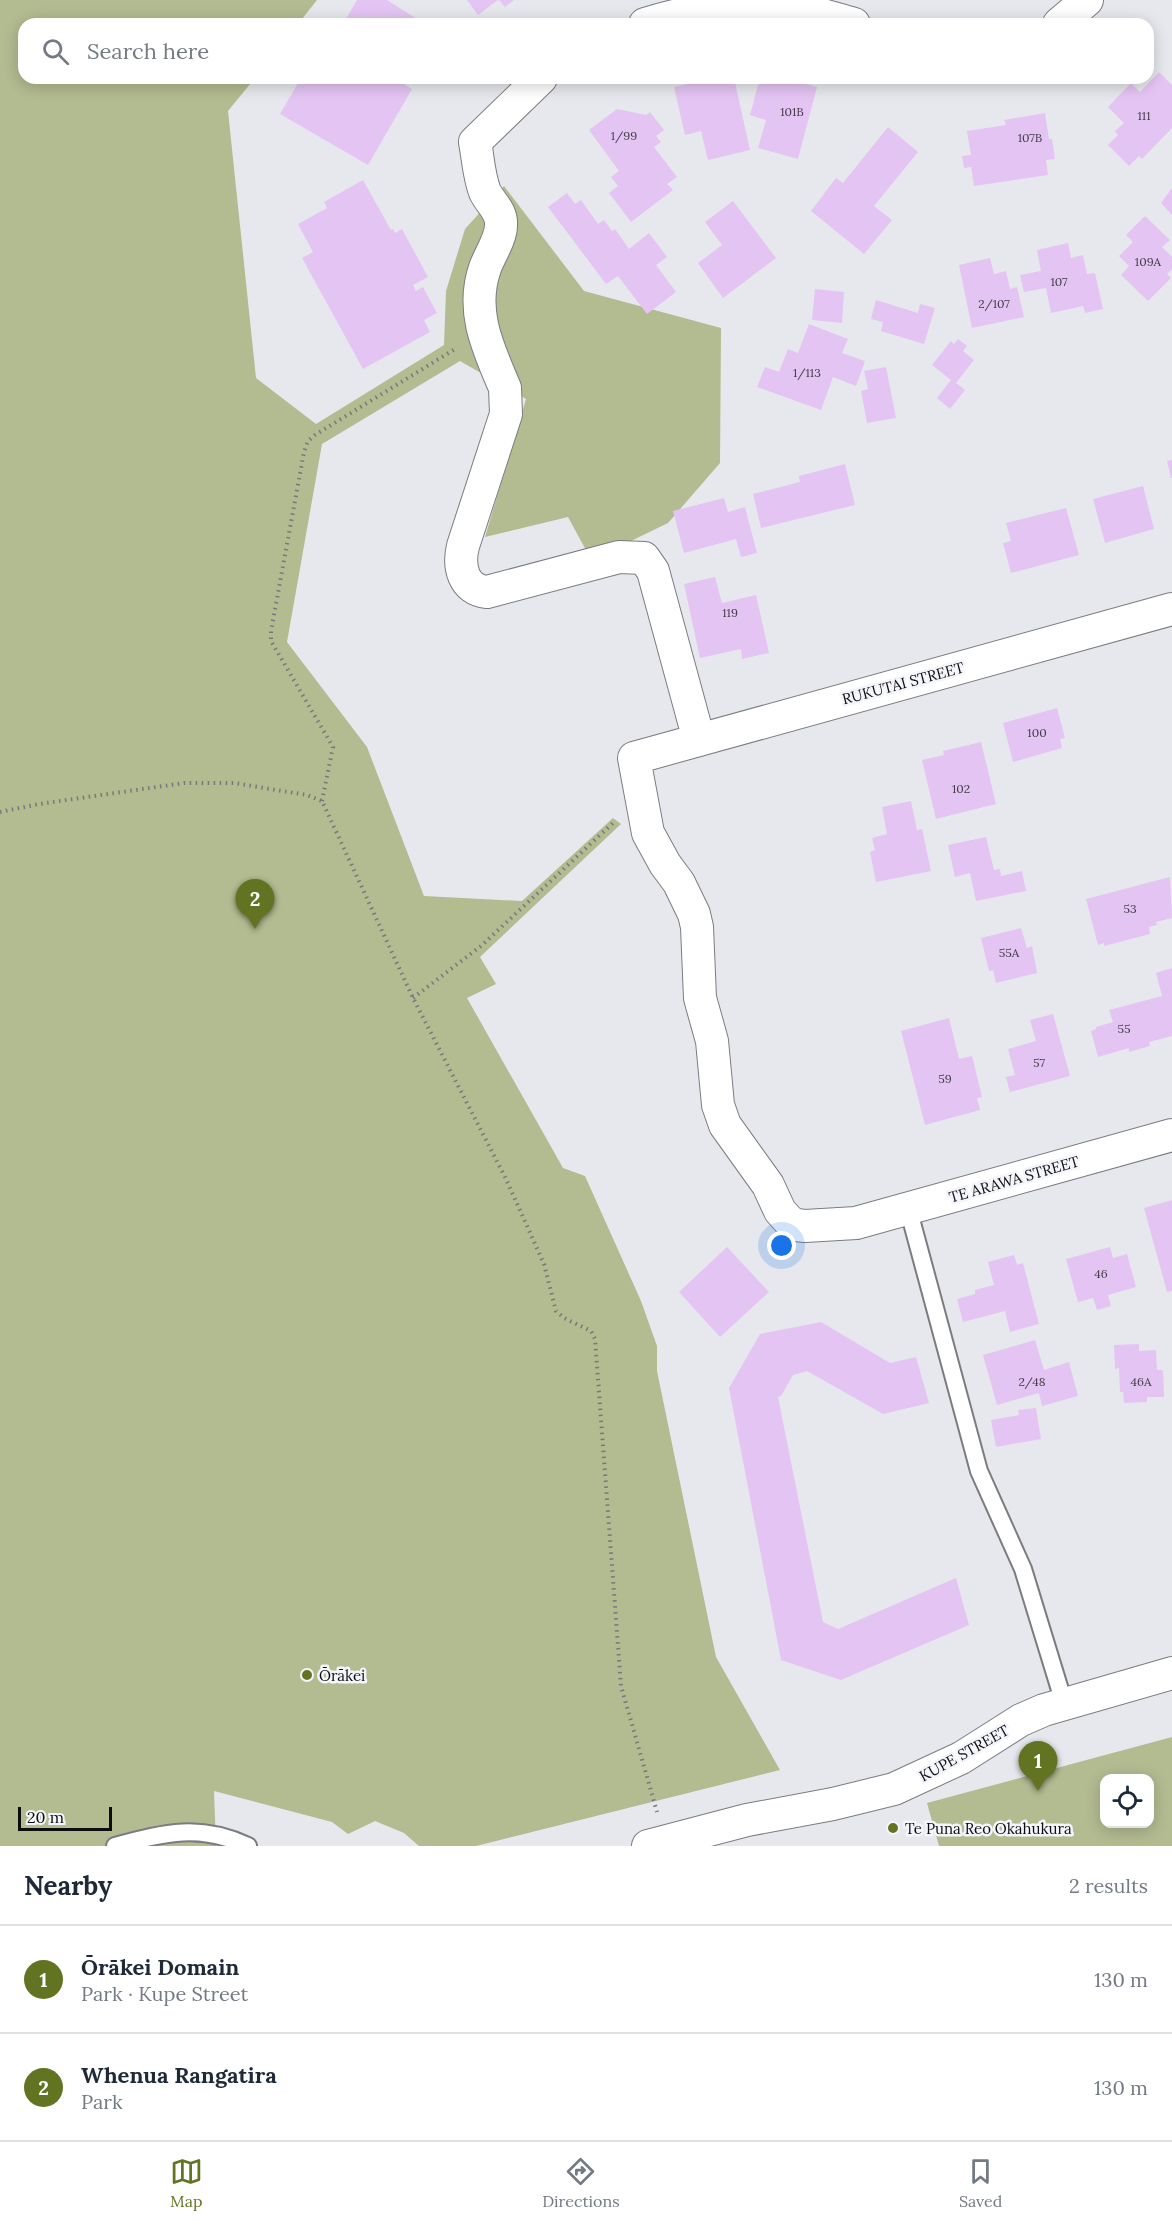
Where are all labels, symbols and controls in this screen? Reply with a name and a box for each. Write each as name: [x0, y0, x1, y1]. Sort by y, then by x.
search box: [18, 18, 1154, 84]
icon: search: [39, 35, 72, 68]
text: Search here: [87, 37, 209, 65]
house number: 101B: [780, 104, 804, 119]
house number: 111: [1137, 108, 1151, 123]
house number: 1/99: [611, 128, 637, 144]
house number: 107B: [1018, 130, 1042, 145]
house number: 109A: [1135, 254, 1162, 269]
house number: 107: [1050, 274, 1068, 289]
house number: 2/107: [978, 296, 1010, 312]
house number: 1/113: [793, 365, 821, 381]
house number: 119: [722, 605, 738, 620]
street label: RUKUTAI STREET: [840, 657, 966, 708]
house number: 100: [1027, 725, 1047, 740]
house number: 102: [952, 781, 970, 796]
pin: 2: [236, 880, 274, 929]
house number: 53: [1123, 901, 1137, 916]
house number: 55A: [999, 945, 1020, 960]
house number: 55: [1117, 1021, 1131, 1036]
house number: 57: [1033, 1055, 1046, 1070]
house number: 59: [938, 1071, 952, 1086]
street label: TE ARAWA STREET: [947, 1151, 1082, 1207]
your location: [767, 1231, 796, 1260]
house number: 46: [1094, 1266, 1108, 1281]
house number: 2/48: [1018, 1374, 1046, 1390]
house number: 46A: [1131, 1374, 1152, 1389]
place label: Ōrākei: [319, 1666, 365, 1685]
marker: Ōrākei: [300, 1668, 314, 1682]
street label: KUPE STREET: [916, 1720, 1013, 1785]
pin: 1: [1018, 1742, 1058, 1791]
map controls: [1100, 1774, 1154, 1828]
button: locate: [1100, 1774, 1154, 1828]
scale bar: [18, 1804, 112, 1832]
text: 20 m: [27, 1807, 64, 1827]
place label: Te Puna Reo Okahukura: [905, 1819, 1072, 1838]
marker: Te Puna Reo Okahukura: [886, 1821, 900, 1835]
text: Nearby: [24, 1869, 112, 1902]
text: 2 results: [1069, 1873, 1148, 1898]
text: Ōrākei Domain: [81, 1953, 239, 1981]
text: 1: [39, 1967, 48, 1992]
text: 130 m: [1094, 1967, 1148, 1992]
text: Park · Kupe Street: [81, 1981, 248, 2006]
text: Whenua Rangatira: [81, 2061, 277, 2089]
text: 2: [38, 2075, 49, 2100]
text: 130 m: [1094, 2075, 1148, 2100]
text: Park: [81, 2089, 123, 2114]
tab: Map: [170, 2155, 203, 2211]
tab: Directions: [542, 2155, 620, 2211]
tab: Saved: [959, 2155, 1002, 2211]

